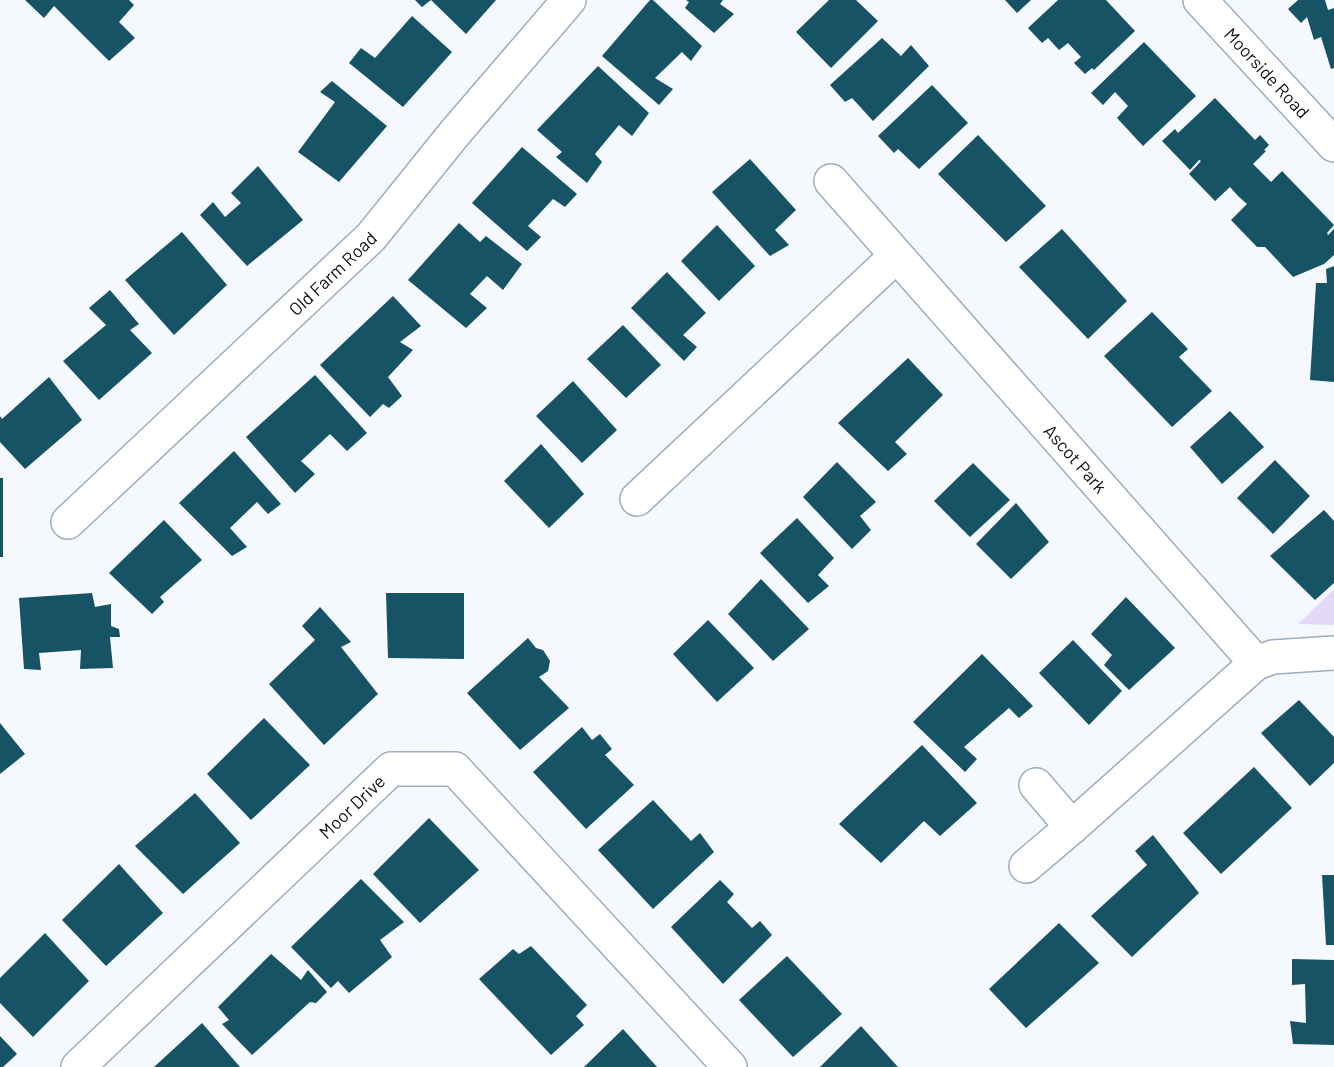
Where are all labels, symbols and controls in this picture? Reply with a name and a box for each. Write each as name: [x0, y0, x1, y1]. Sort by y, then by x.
street label: Moorside Road: [1220, 23, 1314, 122]
street label: Old Farm Road: [284, 227, 381, 320]
street label: Ascot Park: [1040, 420, 1112, 497]
street label: Moor Drive: [314, 770, 389, 843]

